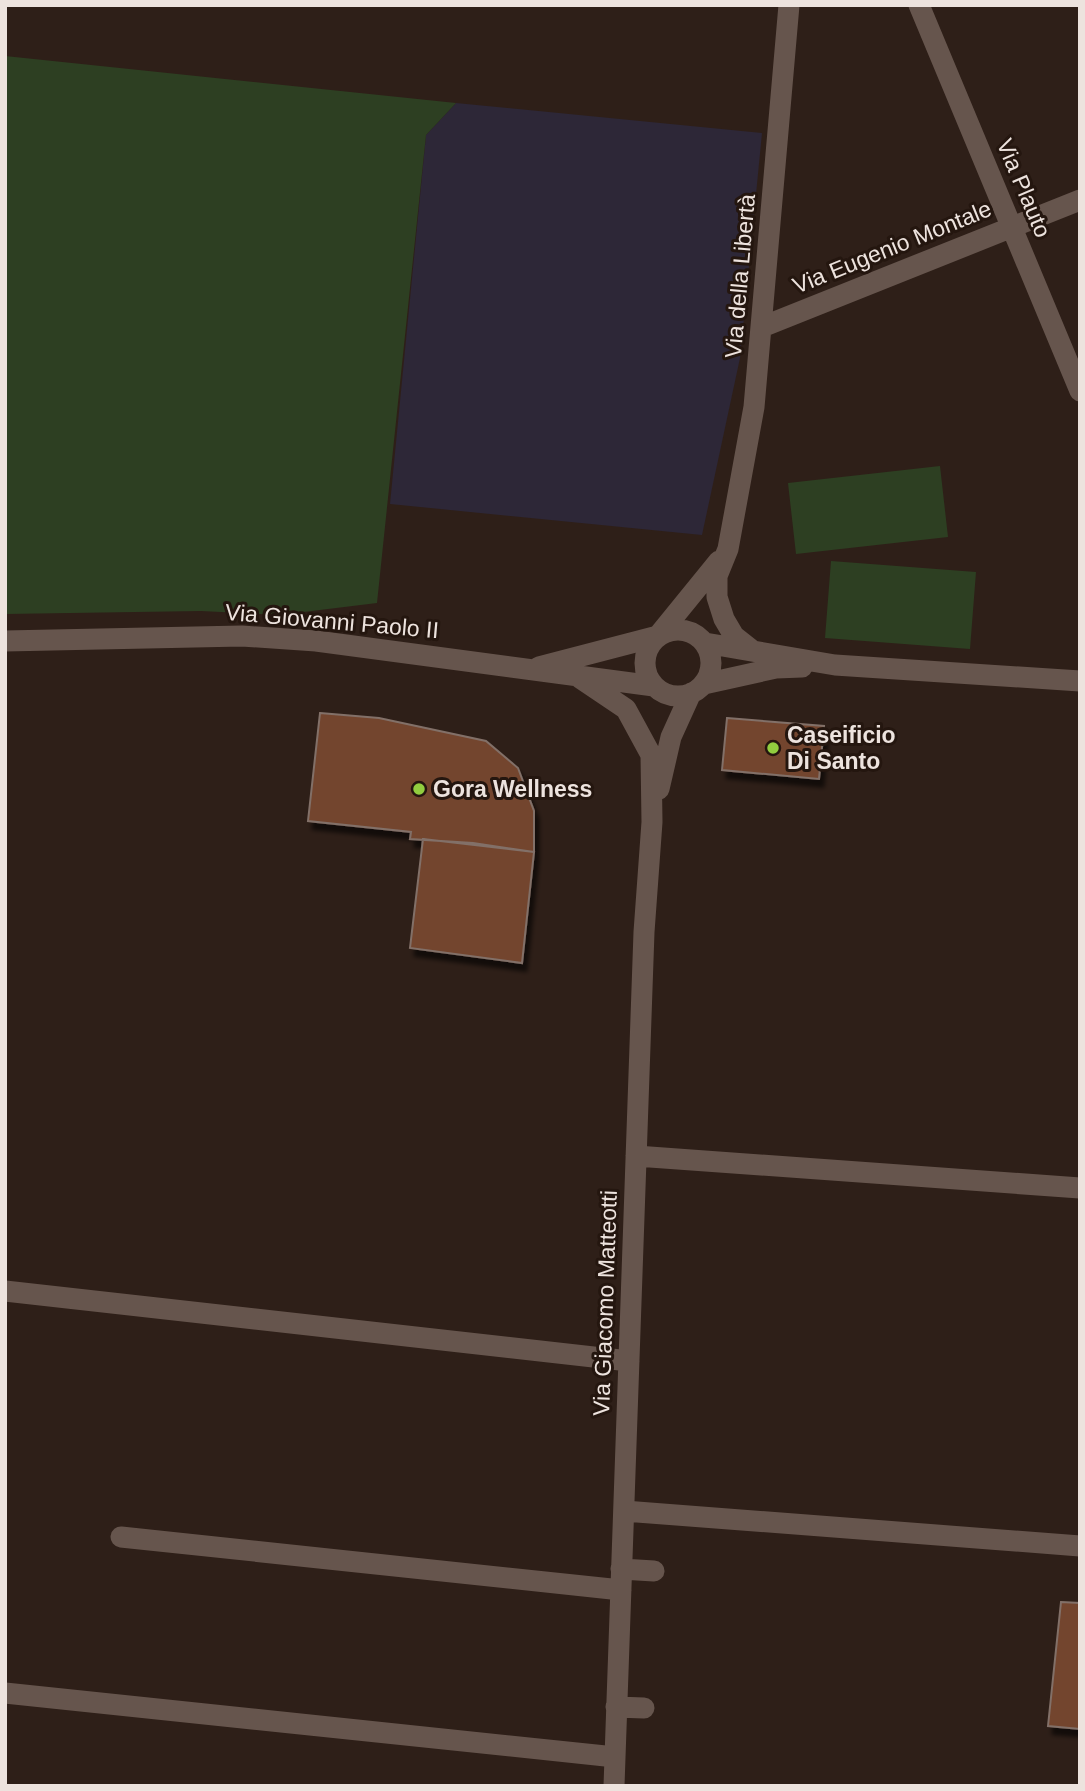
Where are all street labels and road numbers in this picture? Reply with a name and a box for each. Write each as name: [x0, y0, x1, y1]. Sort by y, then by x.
street label: Via Plauto: [992, 135, 1056, 241]
street label: Via della Libertà: [720, 193, 760, 359]
street label: Via Eugenio Montale: [789, 195, 995, 299]
street label: Via Giovanni Paolo II: [224, 599, 440, 643]
street label: Via Giacomo Matteotti: [588, 1190, 622, 1416]

